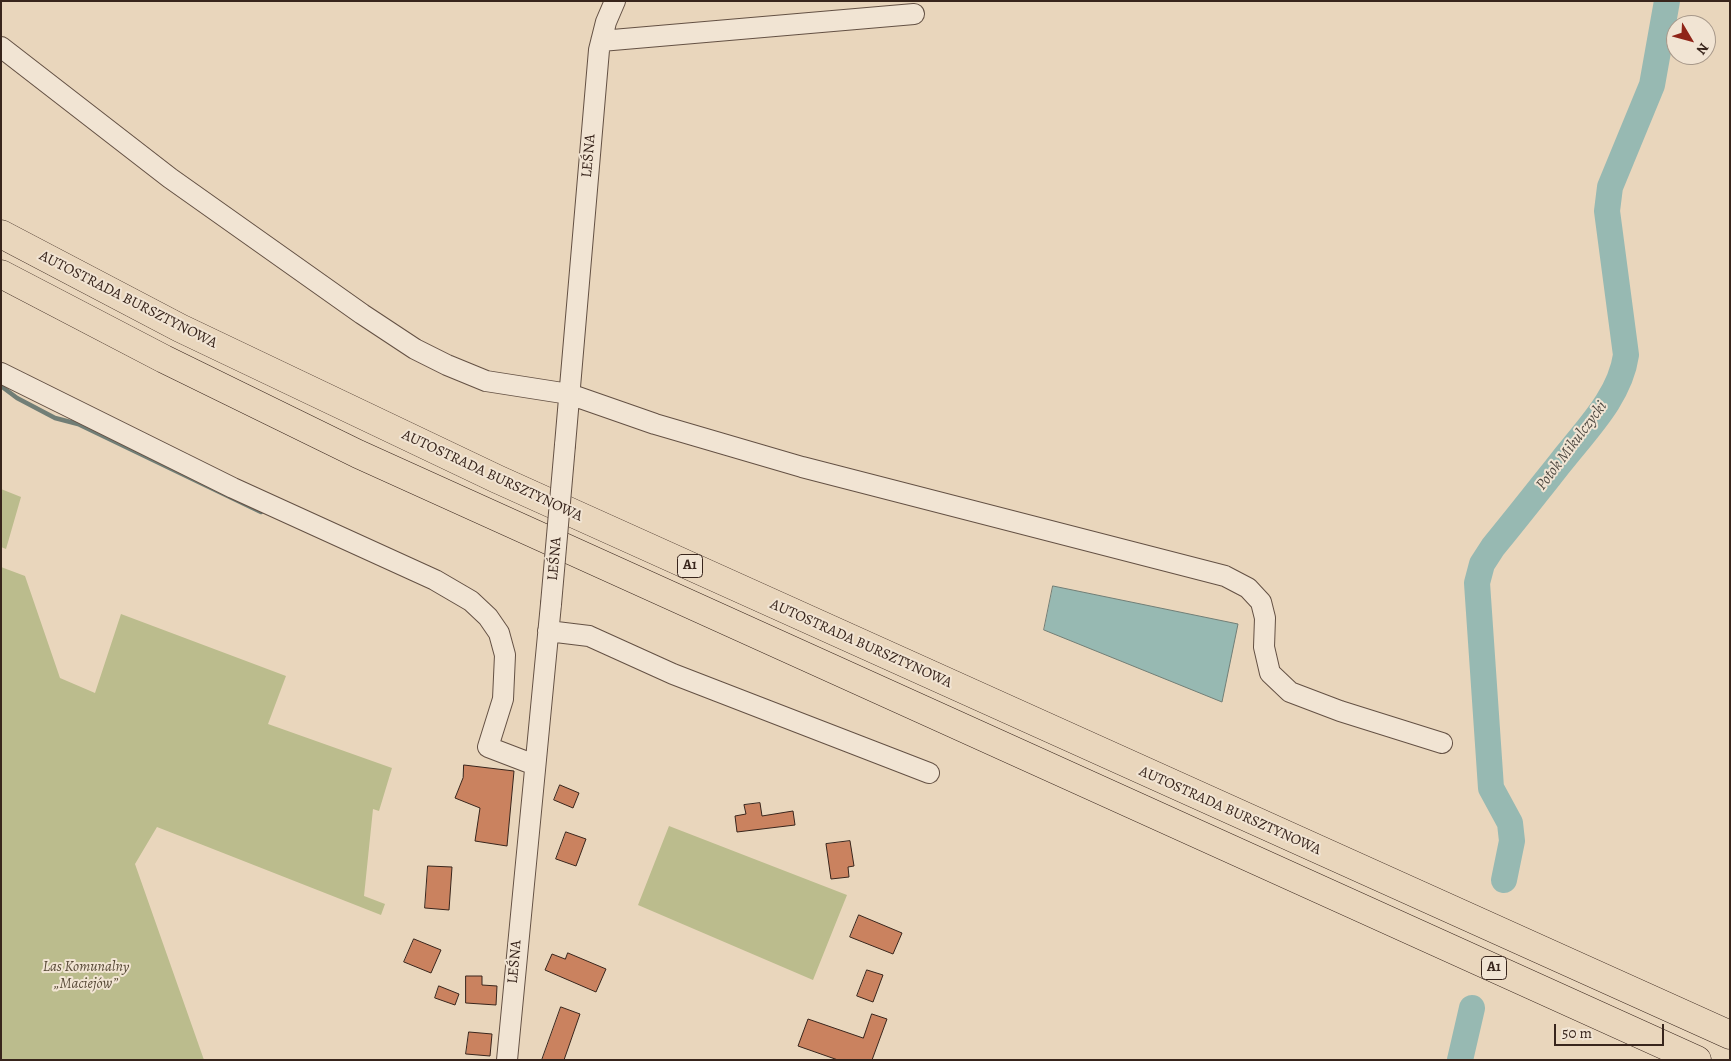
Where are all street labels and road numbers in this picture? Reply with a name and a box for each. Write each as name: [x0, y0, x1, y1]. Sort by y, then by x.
street label: LEŚNA: [578, 134, 600, 178]
street label: AUTOSTRADA BURSZTYNOWA: [36, 247, 220, 353]
street label: AUTOSTRADA BURSZTYNOWA: [399, 426, 585, 526]
street label: LEŚNA: [544, 537, 566, 581]
road number: A1: [678, 554, 702, 578]
street label: AUTOSTRADA BURSZTYNOWA: [767, 596, 955, 692]
street label: AUTOSTRADA BURSZTYNOWA: [1136, 763, 1324, 859]
street label: LEŚNA: [504, 940, 526, 984]
road number: A1: [1482, 956, 1506, 980]

